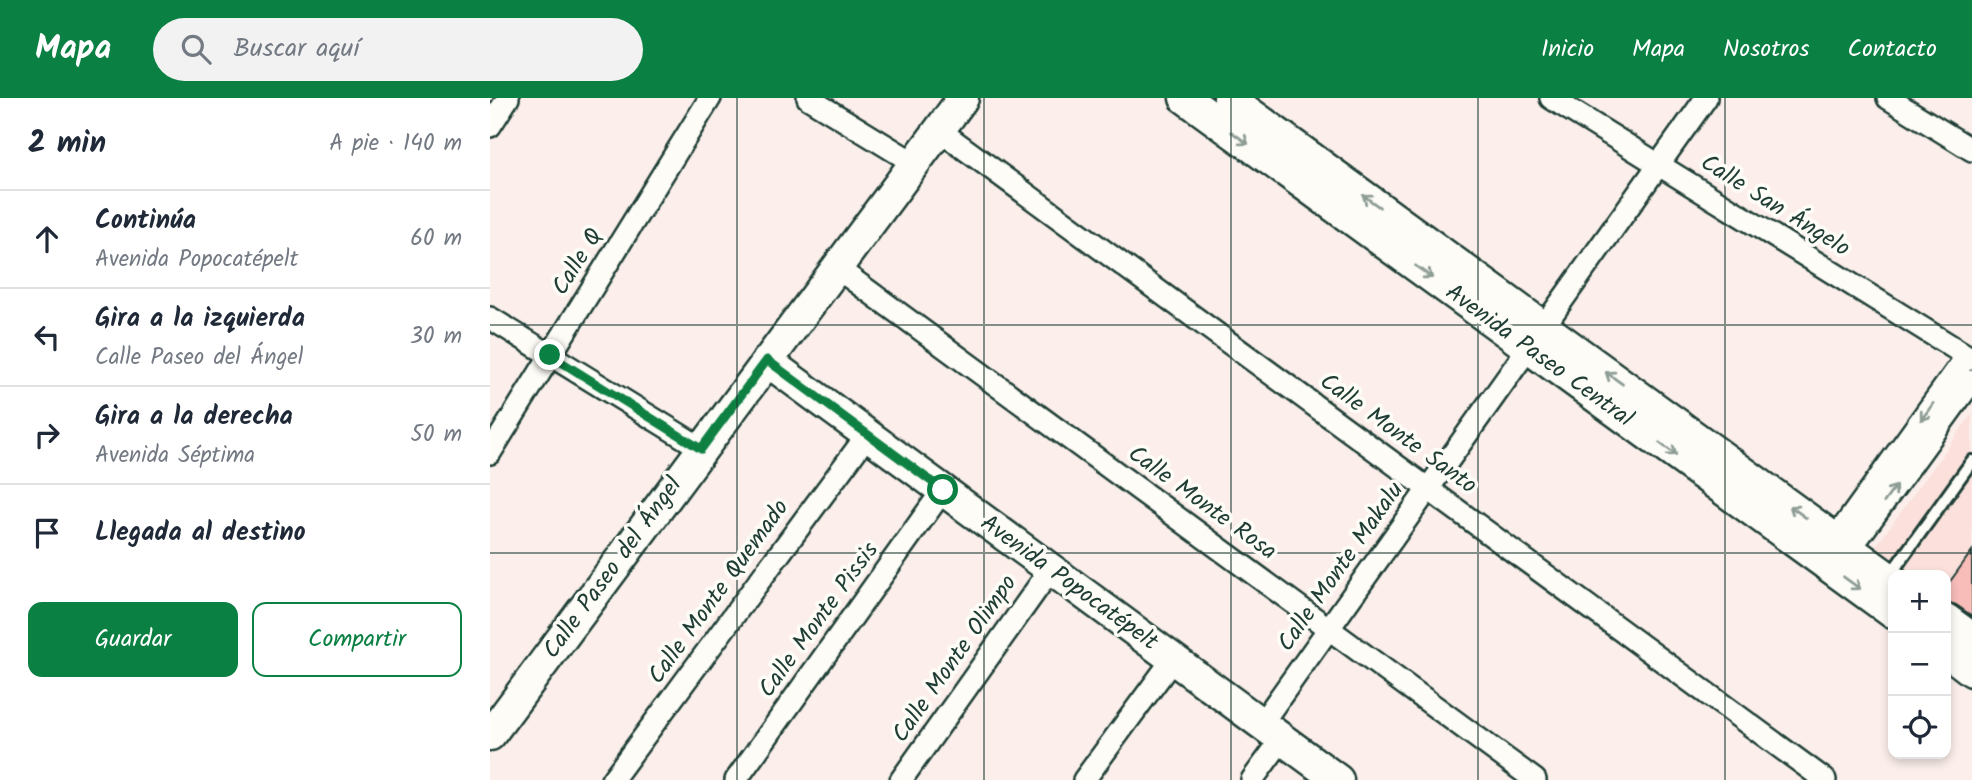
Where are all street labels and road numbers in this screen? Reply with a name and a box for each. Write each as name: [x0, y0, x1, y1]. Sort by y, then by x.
street label: Calle San Ángelo: [1692, 144, 1858, 268]
street label: Calle Q: [542, 221, 614, 303]
street label: Avenida Paseo Central: [1437, 274, 1642, 438]
street label: Calle Monte Santo: [1311, 363, 1485, 505]
street label: Calle Monte Rosa: [1119, 435, 1285, 571]
street label: Calle Paseo del Ángel: [533, 469, 693, 667]
street label: Calle Monte Makalu: [1268, 473, 1415, 660]
street label: Calle Monte Quemado: [638, 491, 800, 693]
street label: Avenida Popocatépelt: [972, 505, 1167, 662]
street label: Calle Monte Pissis: [749, 534, 889, 706]
street label: Calle Monte Olimpo: [882, 567, 1028, 751]

